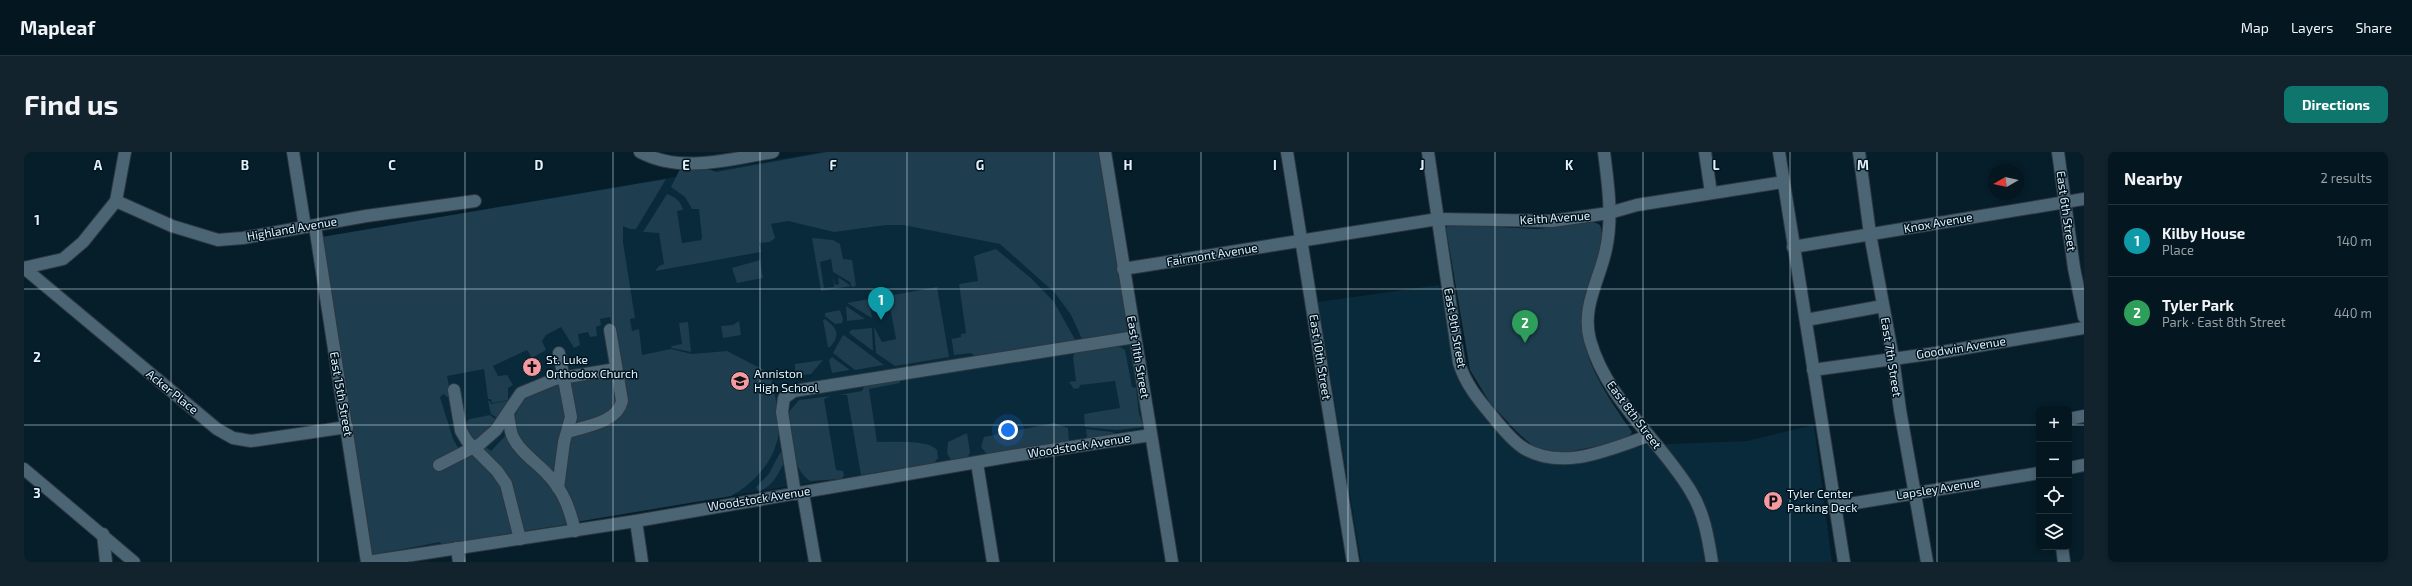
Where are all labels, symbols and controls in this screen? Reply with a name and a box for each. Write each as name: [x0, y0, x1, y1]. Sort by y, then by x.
text: Mapleaf: [20, 16, 95, 39]
text: Map: [2241, 19, 2269, 36]
text: Layers: [2291, 19, 2333, 36]
text: Share: [2355, 19, 2392, 36]
button: Directions: [2284, 86, 2388, 123]
text: Find us: [24, 87, 118, 121]
text: A: [94, 157, 103, 173]
text: B: [241, 157, 249, 173]
text: C: [388, 157, 396, 173]
text: D: [535, 157, 544, 173]
text: E: [682, 157, 690, 173]
text: F: [829, 157, 837, 173]
text: G: [976, 157, 984, 173]
text: H: [1124, 157, 1133, 173]
text: I: [1273, 157, 1277, 173]
text: J: [1420, 157, 1424, 173]
text: K: [1565, 157, 1574, 173]
text: L: [1713, 157, 1720, 173]
text: M: [1857, 157, 1869, 173]
north arrow: [1988, 164, 2024, 200]
text: Nearby: [2124, 168, 2182, 188]
street label: East 6th Street: [2054, 170, 2080, 252]
text: 2 results: [2320, 170, 2372, 186]
street label: Keith Avenue: [1519, 208, 1591, 226]
street label: Knox Avenue: [1902, 209, 1973, 235]
text: 1: [34, 212, 40, 228]
street label: Highland Avenue: [246, 213, 338, 243]
text: Kilby House: [2162, 224, 2245, 242]
text: 1: [2134, 233, 2140, 249]
text: 140 m: [2337, 233, 2372, 249]
street label: Fairmont Avenue: [1165, 240, 1258, 268]
text: Place: [2162, 242, 2194, 258]
pin: 1: [868, 287, 894, 320]
street label: East 9th Street: [1442, 287, 1470, 369]
text: Tyler Park: [2162, 296, 2234, 314]
text: 2: [2133, 305, 2141, 321]
text: 440 m: [2334, 305, 2372, 321]
pin: 2: [1512, 310, 1538, 343]
street label: East 10th Street: [1307, 313, 1335, 401]
street label: East 11th Street: [1125, 314, 1153, 400]
text: Park · East 8th Street: [2162, 314, 2286, 330]
street label: East 7th Street: [1879, 316, 1905, 398]
street label: Goodwin Avenue: [1915, 333, 2007, 361]
text: 2: [33, 349, 41, 365]
street label: East 15th Street: [328, 351, 356, 438]
place label: St. Luke Orthodox Church: [546, 352, 638, 380]
church icon: St. Luke Orthodox Church: [521, 356, 543, 378]
street label: Acker Place: [144, 366, 201, 416]
place label: Anniston High School: [754, 366, 819, 394]
school or university icon: Anniston High School: [729, 370, 751, 392]
street label: East 8th Street: [1605, 378, 1665, 451]
map controls: [2036, 406, 2072, 550]
button: +: [2036, 406, 2072, 442]
your location: [998, 420, 1018, 440]
street label: Woodstock Avenue: [1027, 430, 1131, 460]
button: −: [2036, 442, 2072, 478]
street label: Lapsley Avenue: [1895, 474, 1981, 502]
button: locate: [2036, 478, 2072, 514]
street label: Woodstock Avenue: [707, 483, 811, 513]
text: 3: [33, 485, 41, 501]
place label: Tyler Center Parking Deck: [1787, 486, 1857, 514]
parking icon: Tyler Center Parking Deck: [1762, 490, 1784, 512]
button: layers: [2036, 514, 2072, 550]

